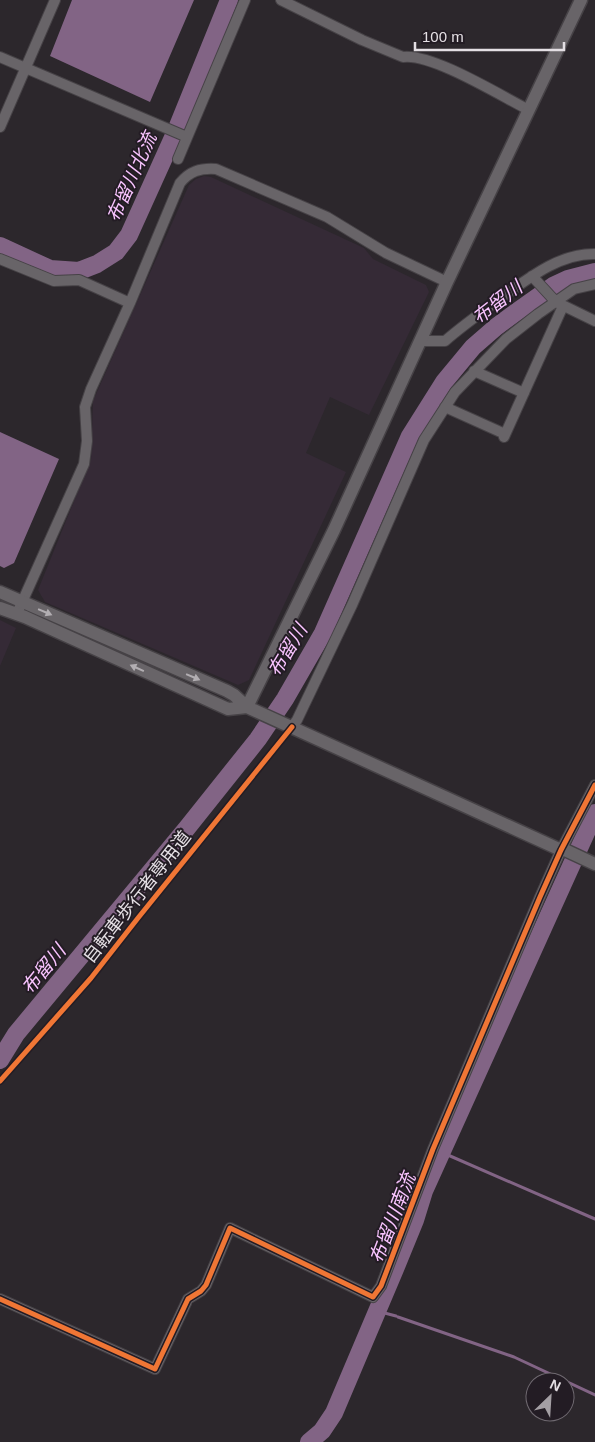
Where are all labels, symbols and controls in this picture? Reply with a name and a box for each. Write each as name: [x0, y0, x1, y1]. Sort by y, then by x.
scale bar: [415, 20, 564, 52]
text: 100 m: [422, 28, 464, 45]
water label: 布留川北流: [103, 127, 162, 225]
water label: 布留川: [468, 275, 528, 328]
one-way arrow: [38, 608, 52, 616]
water label: 布留川: [264, 619, 312, 680]
one-way arrow: [130, 663, 144, 671]
one-way arrow: [186, 673, 201, 681]
street label: 自転車歩行者専用道: [79, 827, 195, 967]
water label: 布留川: [17, 939, 71, 998]
water label: 布留川南流: [366, 1167, 420, 1266]
north arrow: [525, 1372, 575, 1422]
text: N: [548, 1376, 563, 1395]

